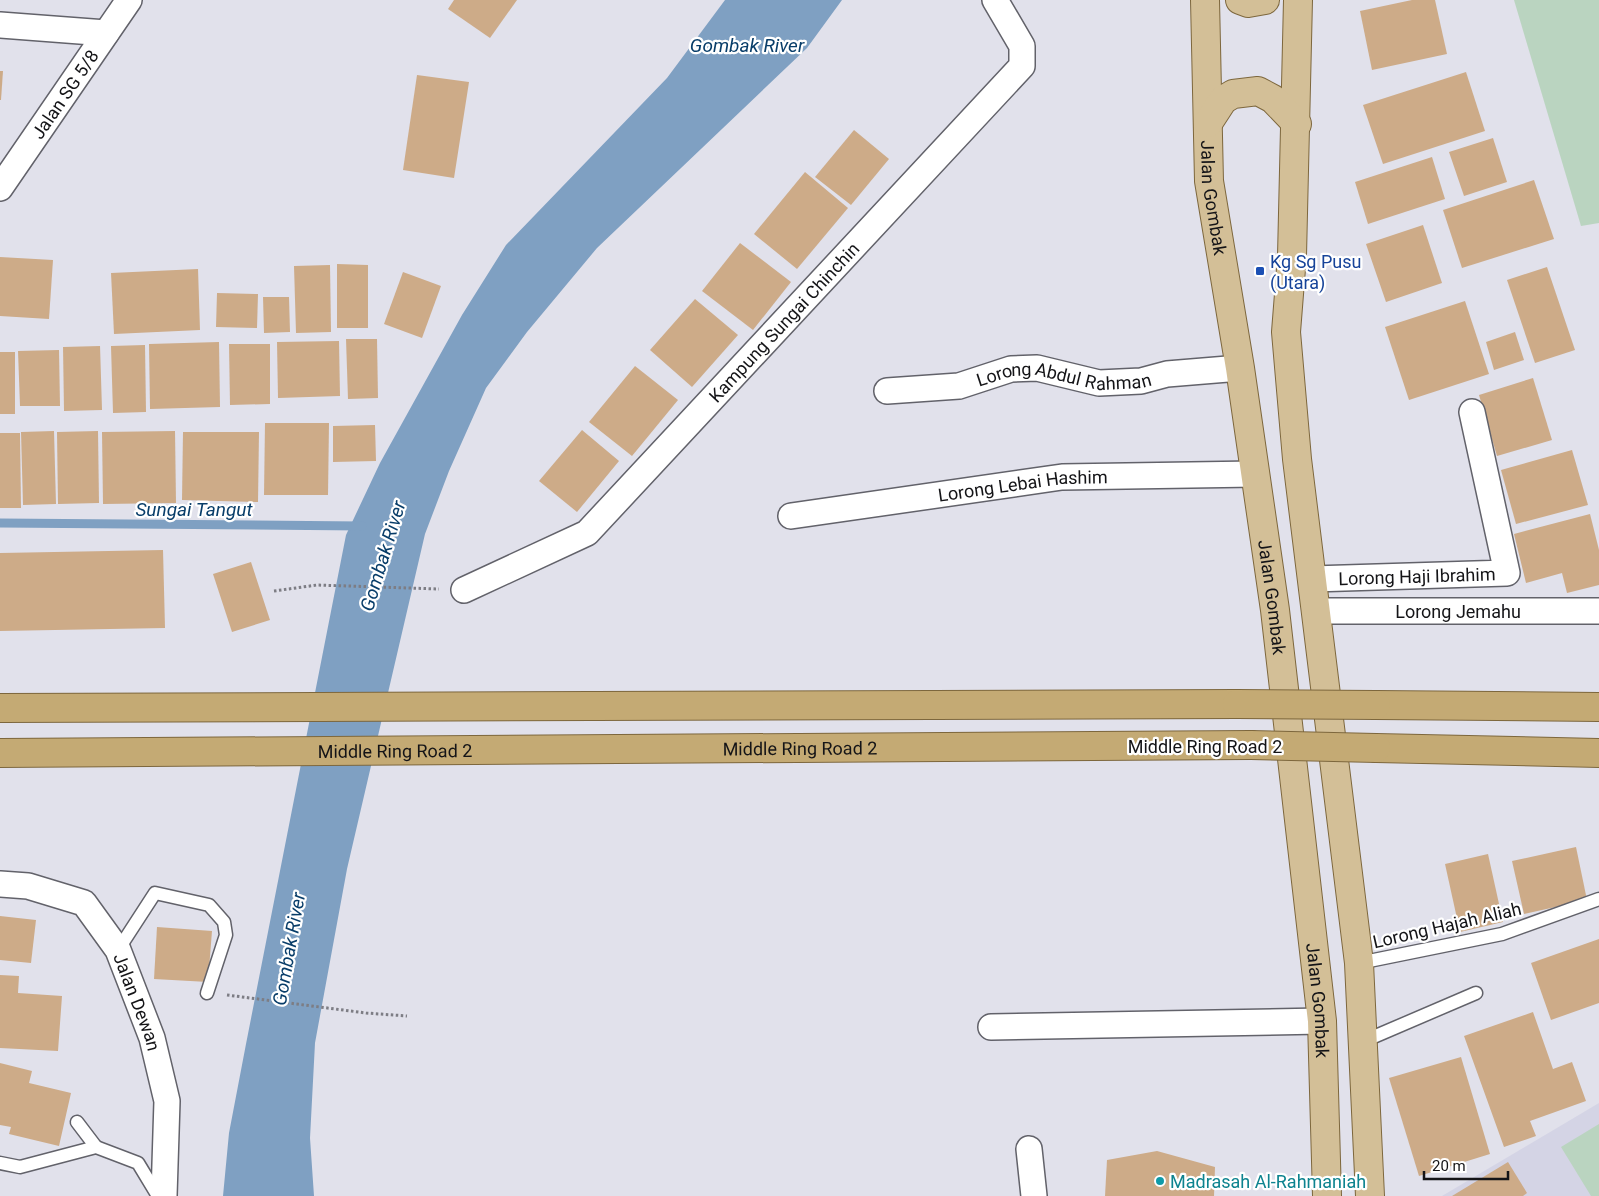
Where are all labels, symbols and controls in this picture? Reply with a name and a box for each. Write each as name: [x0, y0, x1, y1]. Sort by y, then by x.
water label: Gombak River: [690, 34, 805, 57]
street label: Jalan SG 5/8: [27, 45, 102, 143]
street label: Jalan Gombak: [1198, 140, 1232, 257]
street label: Kampung Sungai Chinchin: [704, 238, 863, 406]
place label: Kg Sg Pusu (Utara): [1270, 251, 1361, 294]
marker: Kg Sg Pusu (Utara): [1254, 265, 1266, 277]
street label: Lorong Abdul Rahman: [974, 358, 1154, 394]
street label: Lorong Lebai Hashim: [937, 466, 1108, 505]
water label: Gombak River: [355, 497, 411, 614]
water label: Sungai Tangut: [135, 498, 254, 521]
street label: Jalan Gombak: [1254, 538, 1291, 657]
street label: Lorong Haji Ibrahim: [1338, 563, 1496, 589]
street label: Lorong Jemahu: [1395, 601, 1521, 622]
street label: Middle Ring Road 2: [1128, 736, 1282, 757]
street label: Middle Ring Road 2: [723, 737, 877, 759]
street label: Middle Ring Road 2: [318, 739, 472, 761]
water label: Gombak River: [268, 890, 310, 1007]
street label: Lorong Hajah Aliah: [1371, 898, 1523, 952]
street label: Jalan Gombak: [1303, 942, 1334, 1059]
street label: Jalan Dewan: [110, 950, 165, 1053]
scale bar: [1424, 1148, 1508, 1180]
text: 20 m: [1432, 1157, 1466, 1175]
place label: Madrasah Al-Rahmaniah: [1170, 1171, 1366, 1192]
marker: Madrasah Al-Rahmaniah: [1154, 1175, 1166, 1187]

